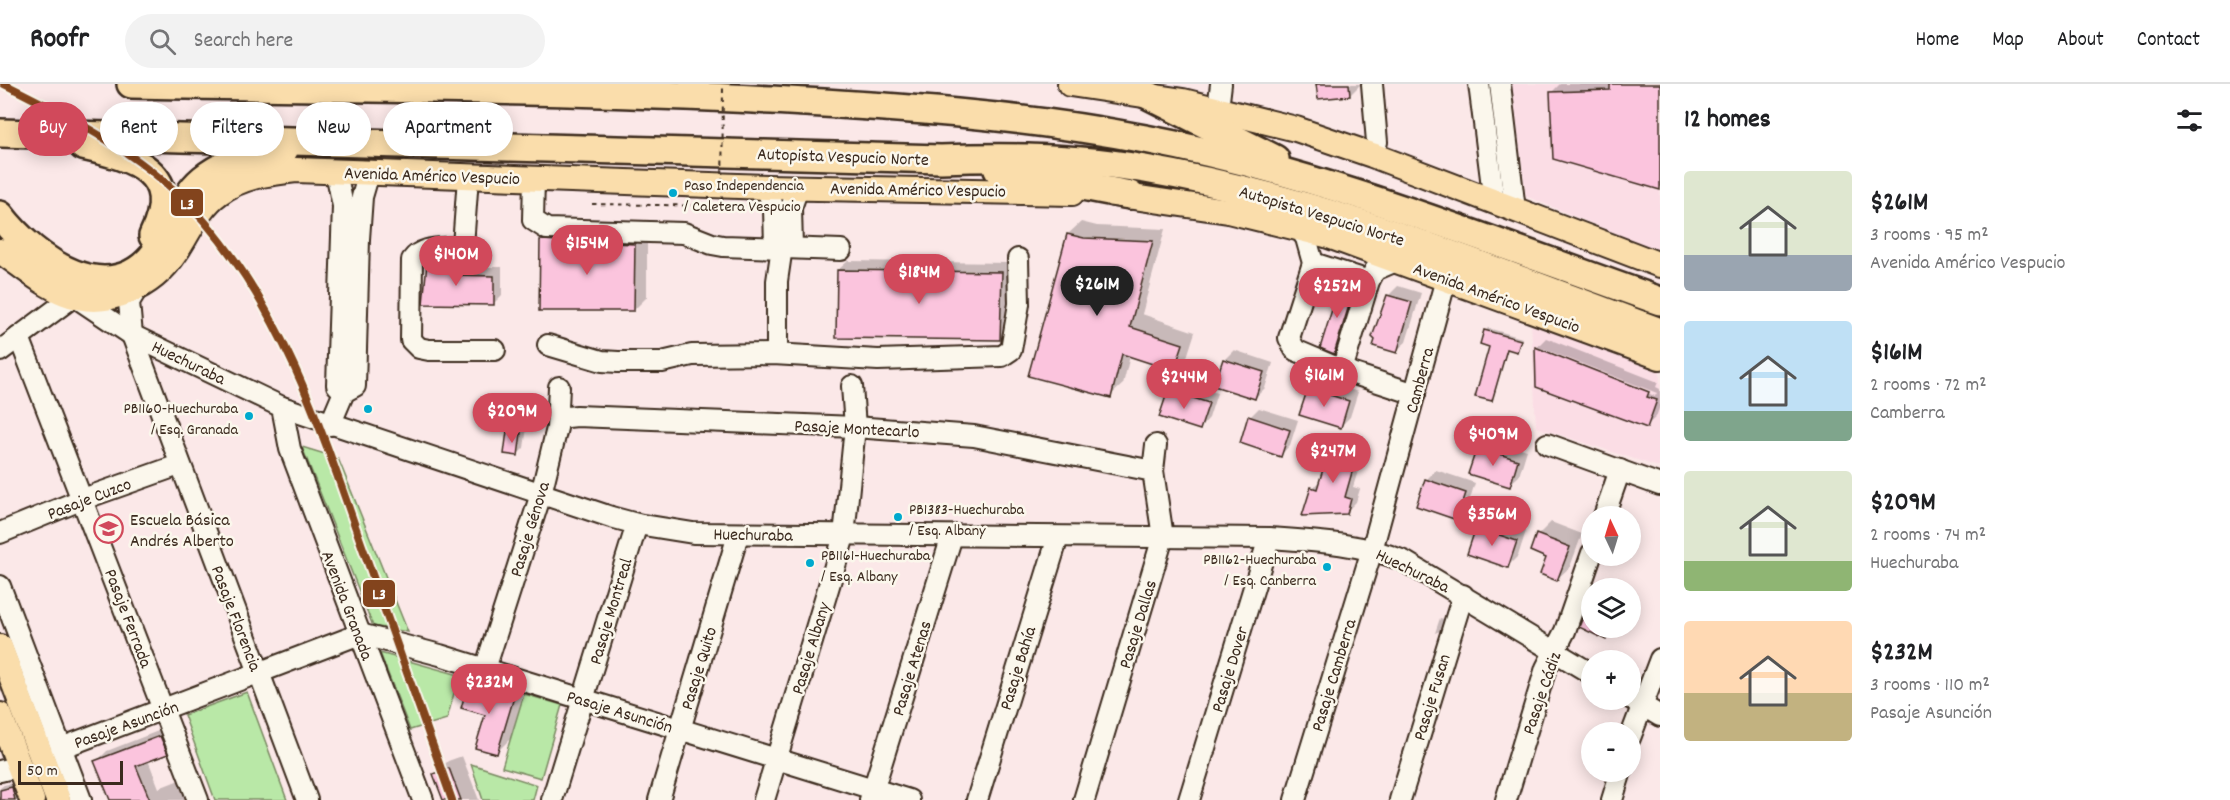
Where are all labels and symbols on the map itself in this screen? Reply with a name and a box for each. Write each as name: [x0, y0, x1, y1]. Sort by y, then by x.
street label: Autopista Vespucio Norte: [757, 143, 929, 174]
street label: Avenida Américo Vespucio: [344, 162, 520, 193]
place label: Paso Independencia / Caletera Vespucio: [684, 175, 804, 219]
street label: Avenida Américo Vespucio: [830, 177, 1006, 206]
street label: Autopista Vespucio Norte: [1236, 180, 1407, 254]
marker: Paso Independencia / Caletera Vespucio: [667, 187, 679, 199]
line badge: L3: [170, 188, 204, 217]
text: L3: [180, 194, 194, 217]
pin: $154M: [545, 225, 629, 276]
pin: $140M: [414, 236, 498, 287]
pin: $184M: [877, 254, 961, 305]
street label: Avenida Américo Vespucio: [1409, 258, 1583, 341]
pin: $261M: [1055, 266, 1139, 317]
pin: $252M: [1295, 268, 1379, 319]
street label: Huechuraba: [147, 336, 230, 393]
street label: Camberra: [1401, 344, 1442, 416]
pin: $161M: [1282, 357, 1366, 408]
pin: $244M: [1142, 359, 1226, 410]
pin: $209M: [470, 393, 554, 444]
place label: PB1160-Huechuraba / Esq. Granada: [123, 398, 238, 442]
unlabelled marker: [362, 403, 374, 415]
marker: PB1160-Huechuraba / Esq. Granada: [243, 410, 255, 422]
street label: Pasaje Montecarlo: [794, 415, 920, 446]
pin: $409M: [1451, 416, 1535, 467]
pin: $247M: [1291, 433, 1375, 484]
street label: Pasaje Cuzco: [44, 473, 136, 528]
street label: Pasaje Génova: [505, 478, 558, 580]
pin: $356M: [1450, 496, 1534, 547]
place label: PB1383-Huechuraba / Esq. Albany: [909, 499, 1025, 543]
north arrow: [1581, 506, 1641, 566]
place label: Escuela Básica Andrés Alberto: [130, 509, 234, 555]
marker: PB1383-Huechuraba / Esq. Albany: [892, 511, 904, 523]
school or university icon: Escuela Básica Andrés Alberto: [93, 513, 125, 545]
street label: Huechuraba: [713, 523, 793, 550]
street label: Huechuraba: [1371, 544, 1454, 601]
place label: PB1161-Huechuraba / Esq. Albany: [821, 545, 931, 589]
street label: Avenida Granada: [313, 547, 378, 665]
place label: PB1162-Huechuraba / Esq. Canberra: [1203, 549, 1316, 593]
street label: Pasaje Montreal: [584, 555, 641, 668]
marker: PB1161-Huechuraba / Esq. Albany: [804, 557, 816, 569]
marker: PB1162-Huechuraba / Esq. Canberra: [1321, 561, 1333, 573]
street label: Pasaje Florencia: [203, 562, 267, 676]
street label: Pasaje Ferrada: [96, 566, 157, 672]
street label: Pasaje Dallas: [1114, 577, 1165, 672]
line badge: L3: [362, 579, 396, 608]
text: L3: [372, 584, 386, 607]
street label: Pasaje Albany: [786, 599, 838, 698]
street label: Pasaje Camberra: [1306, 616, 1365, 735]
street label: Pasaje Atenas: [887, 618, 940, 719]
street label: Pasaje Bahía: [995, 623, 1044, 714]
street label: Pasaje Dover: [1206, 623, 1256, 716]
street label: Pasaje Quito: [676, 624, 725, 713]
street label: Pasaje Cádiz: [1518, 649, 1569, 738]
street label: Pasaje Fusan: [1408, 651, 1458, 744]
pin: $232M: [447, 664, 531, 715]
street label: Pasaje Asunción: [563, 685, 675, 741]
street label: Pasaje Asunción: [71, 696, 183, 757]
scale bar: [18, 758, 123, 786]

